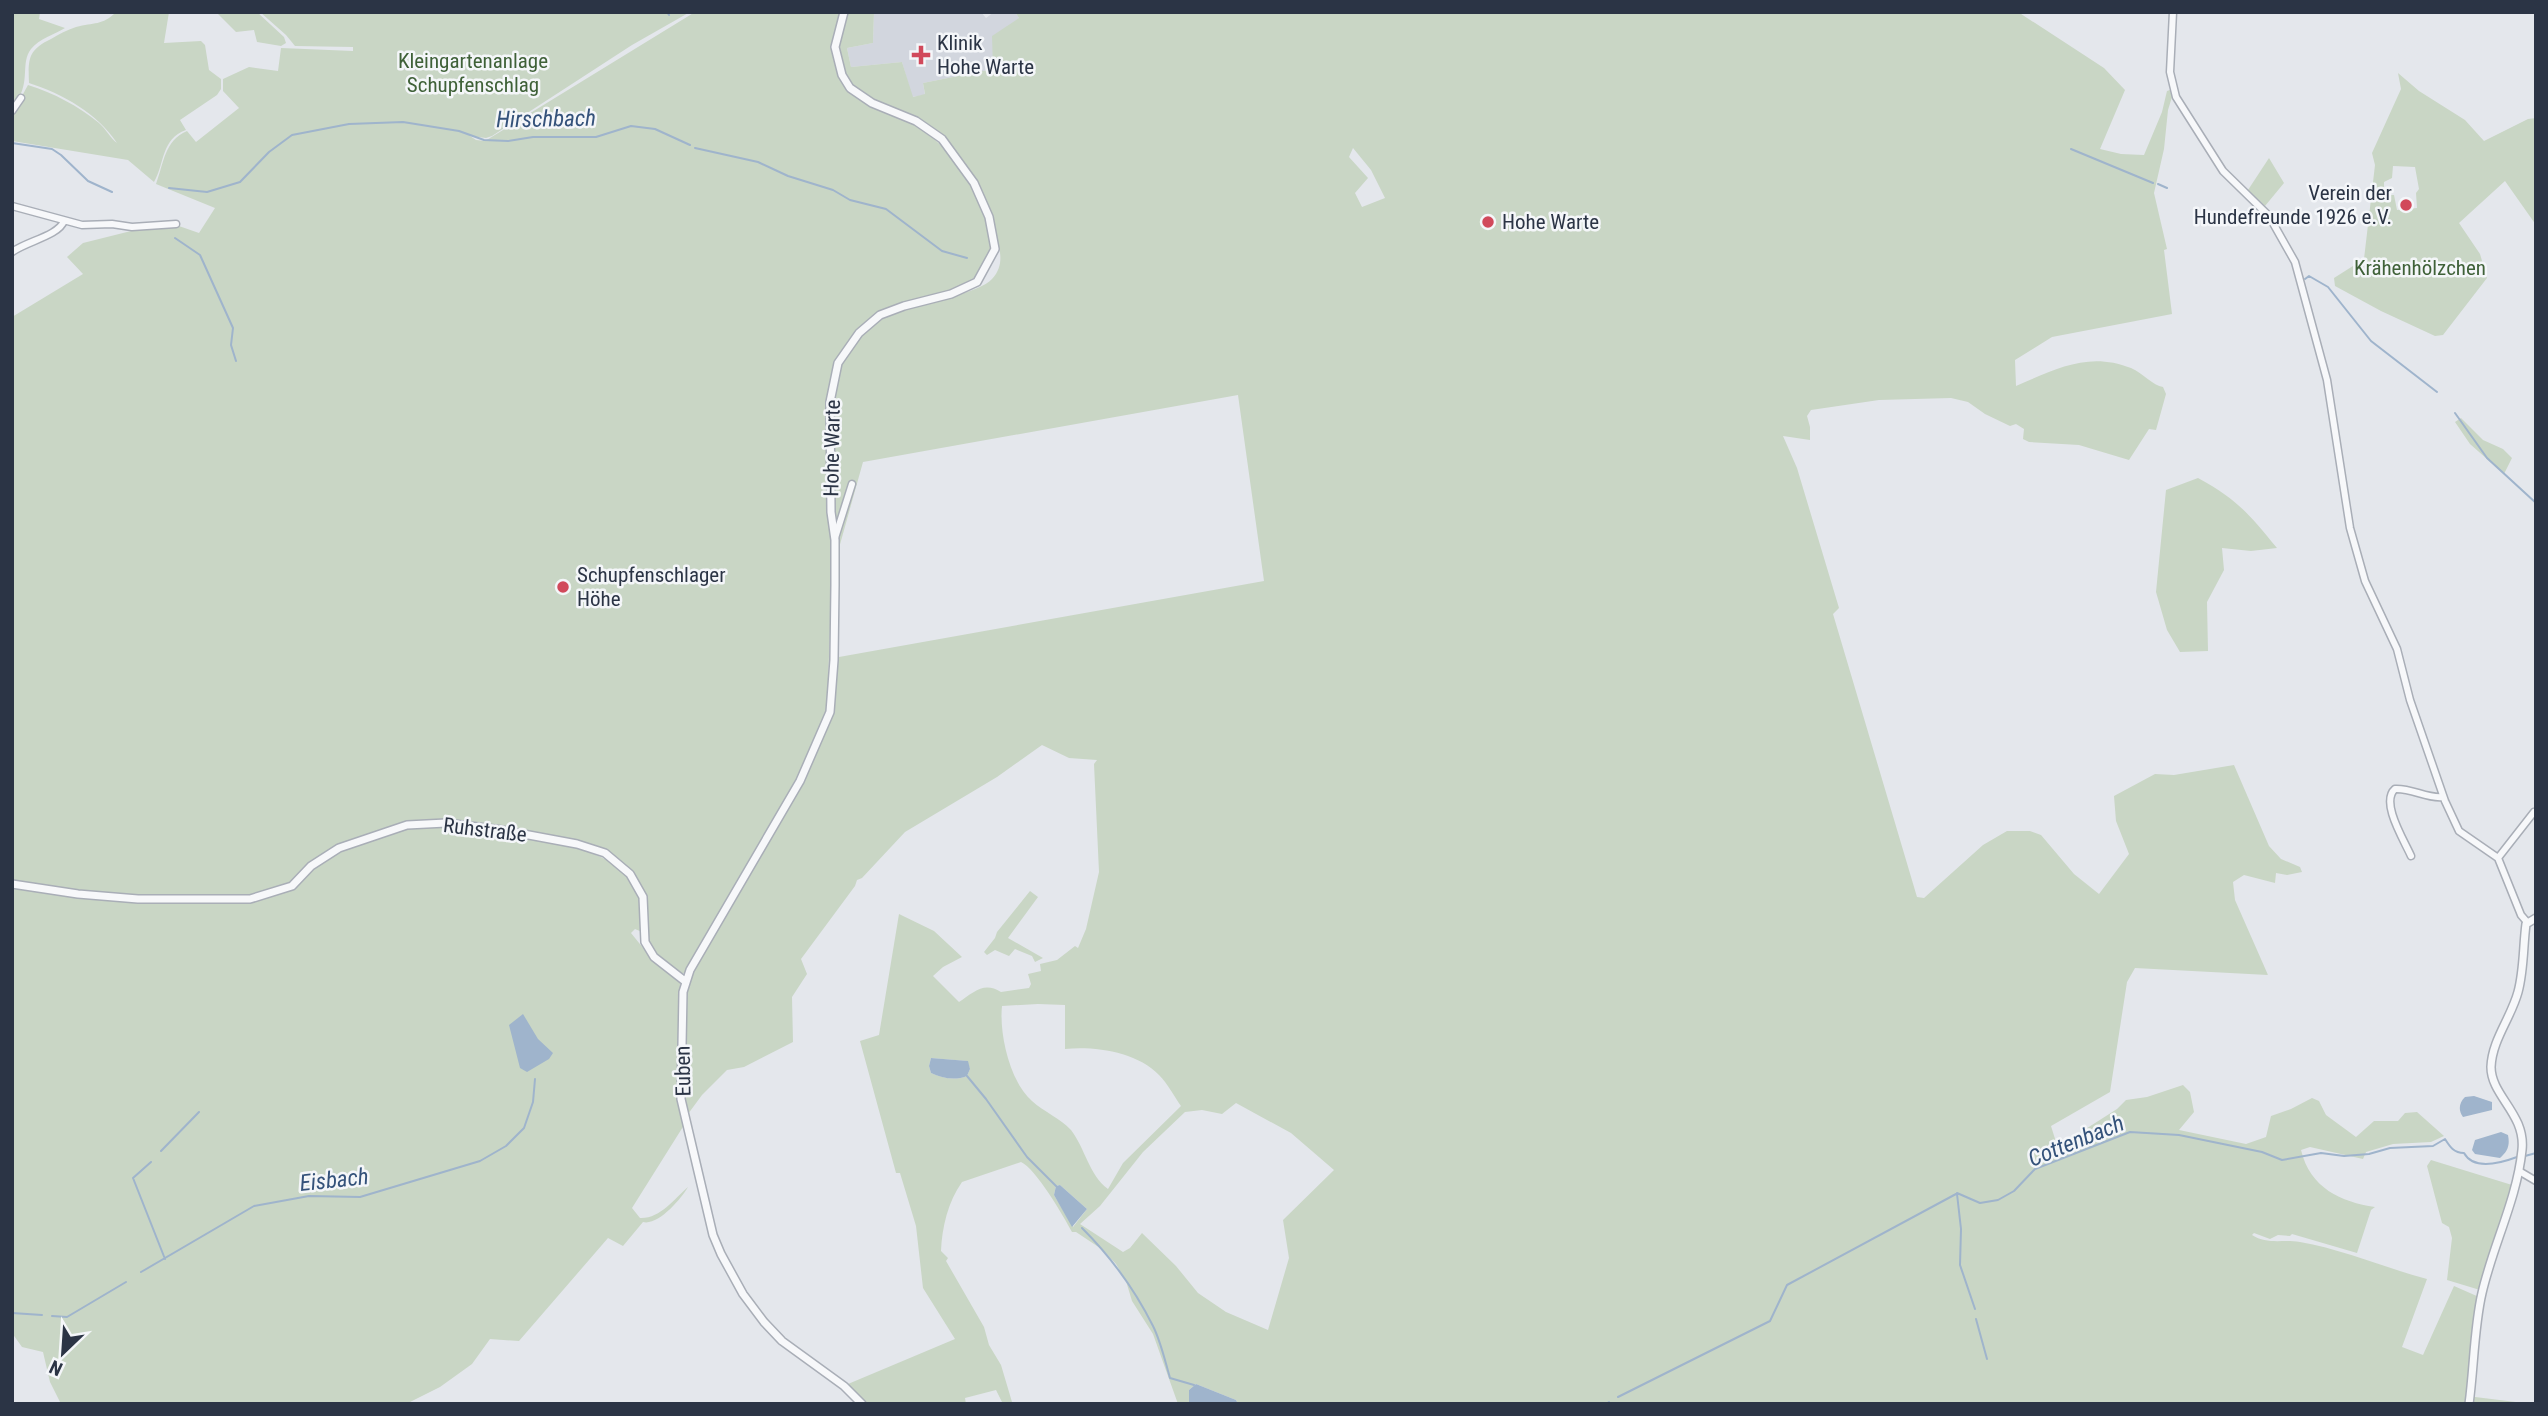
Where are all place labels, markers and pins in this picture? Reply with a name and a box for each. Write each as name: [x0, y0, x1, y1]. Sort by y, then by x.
place label: Klinik Hohe Warte: [937, 31, 1034, 79]
marker: Klinik Hohe Warte: [911, 45, 931, 65]
place label: Verein der Hundefreunde 1926 e.V.: [2194, 181, 2392, 229]
marker: Verein der Hundefreunde 1926 e.V.: [2398, 197, 2414, 213]
place label: Hohe Warte: [1502, 210, 1599, 234]
marker: Hohe Warte: [1480, 214, 1496, 230]
place label: Schupfenschlager Höhe: [577, 563, 726, 611]
marker: Schupfenschlager Höhe: [555, 579, 571, 595]

